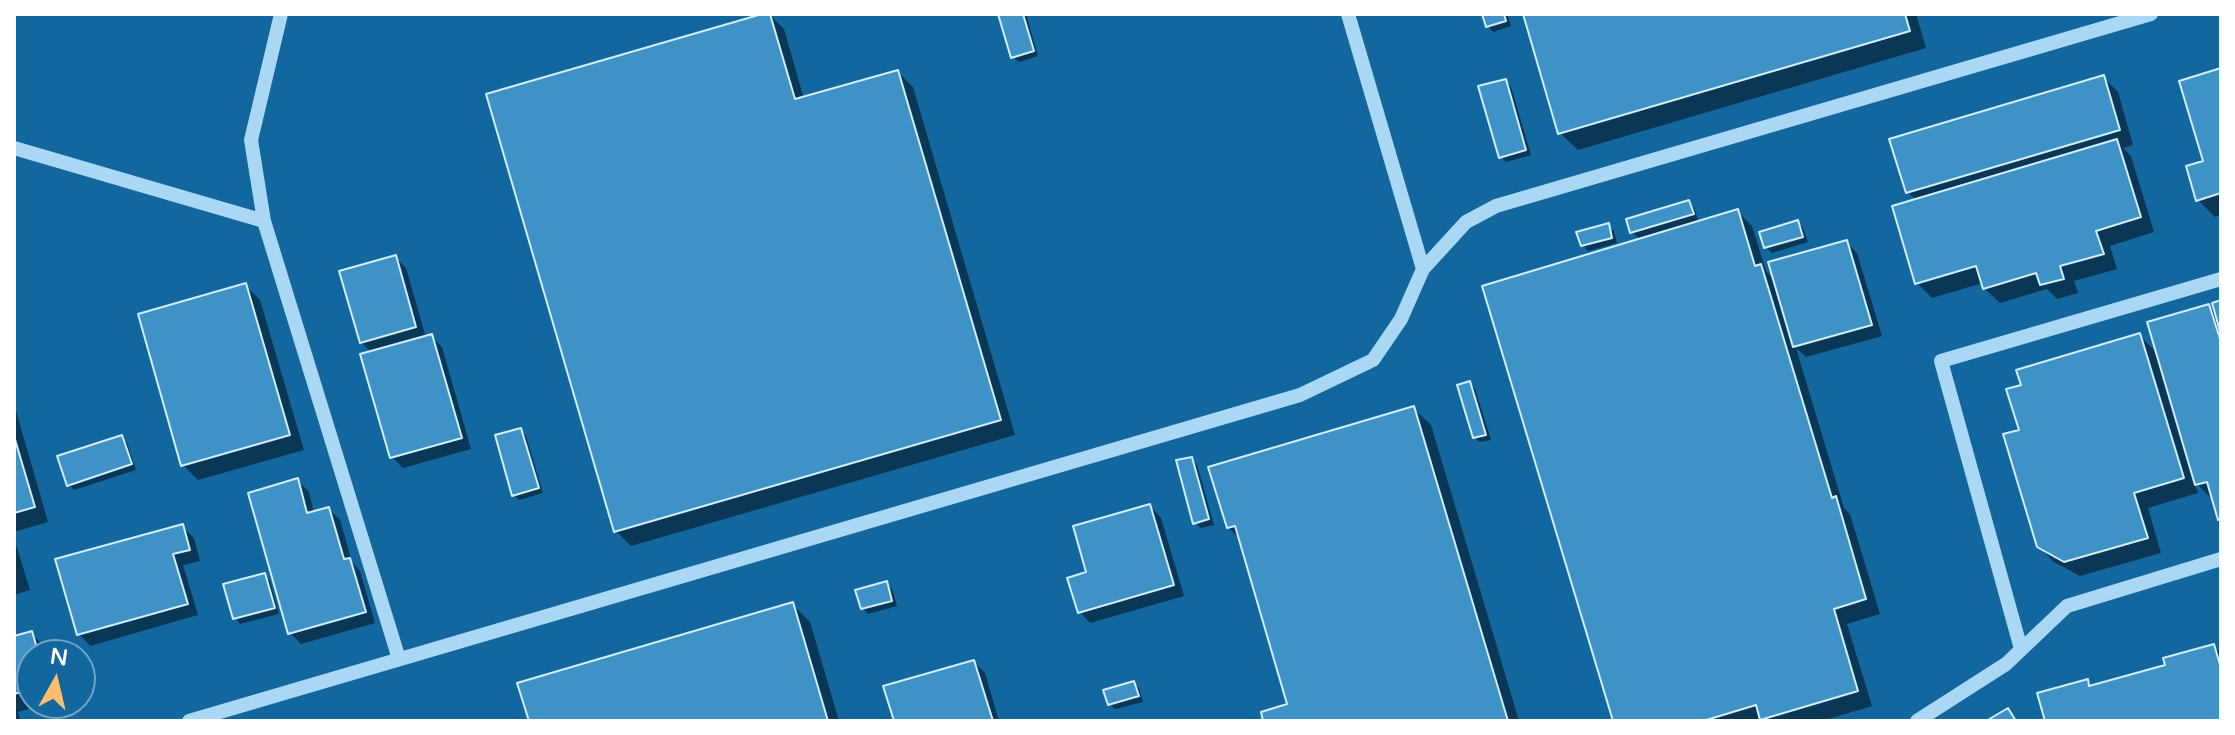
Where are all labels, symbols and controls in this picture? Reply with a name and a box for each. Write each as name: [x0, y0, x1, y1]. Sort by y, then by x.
north arrow: [16, 639, 96, 719]
text: N: [48, 643, 70, 671]

